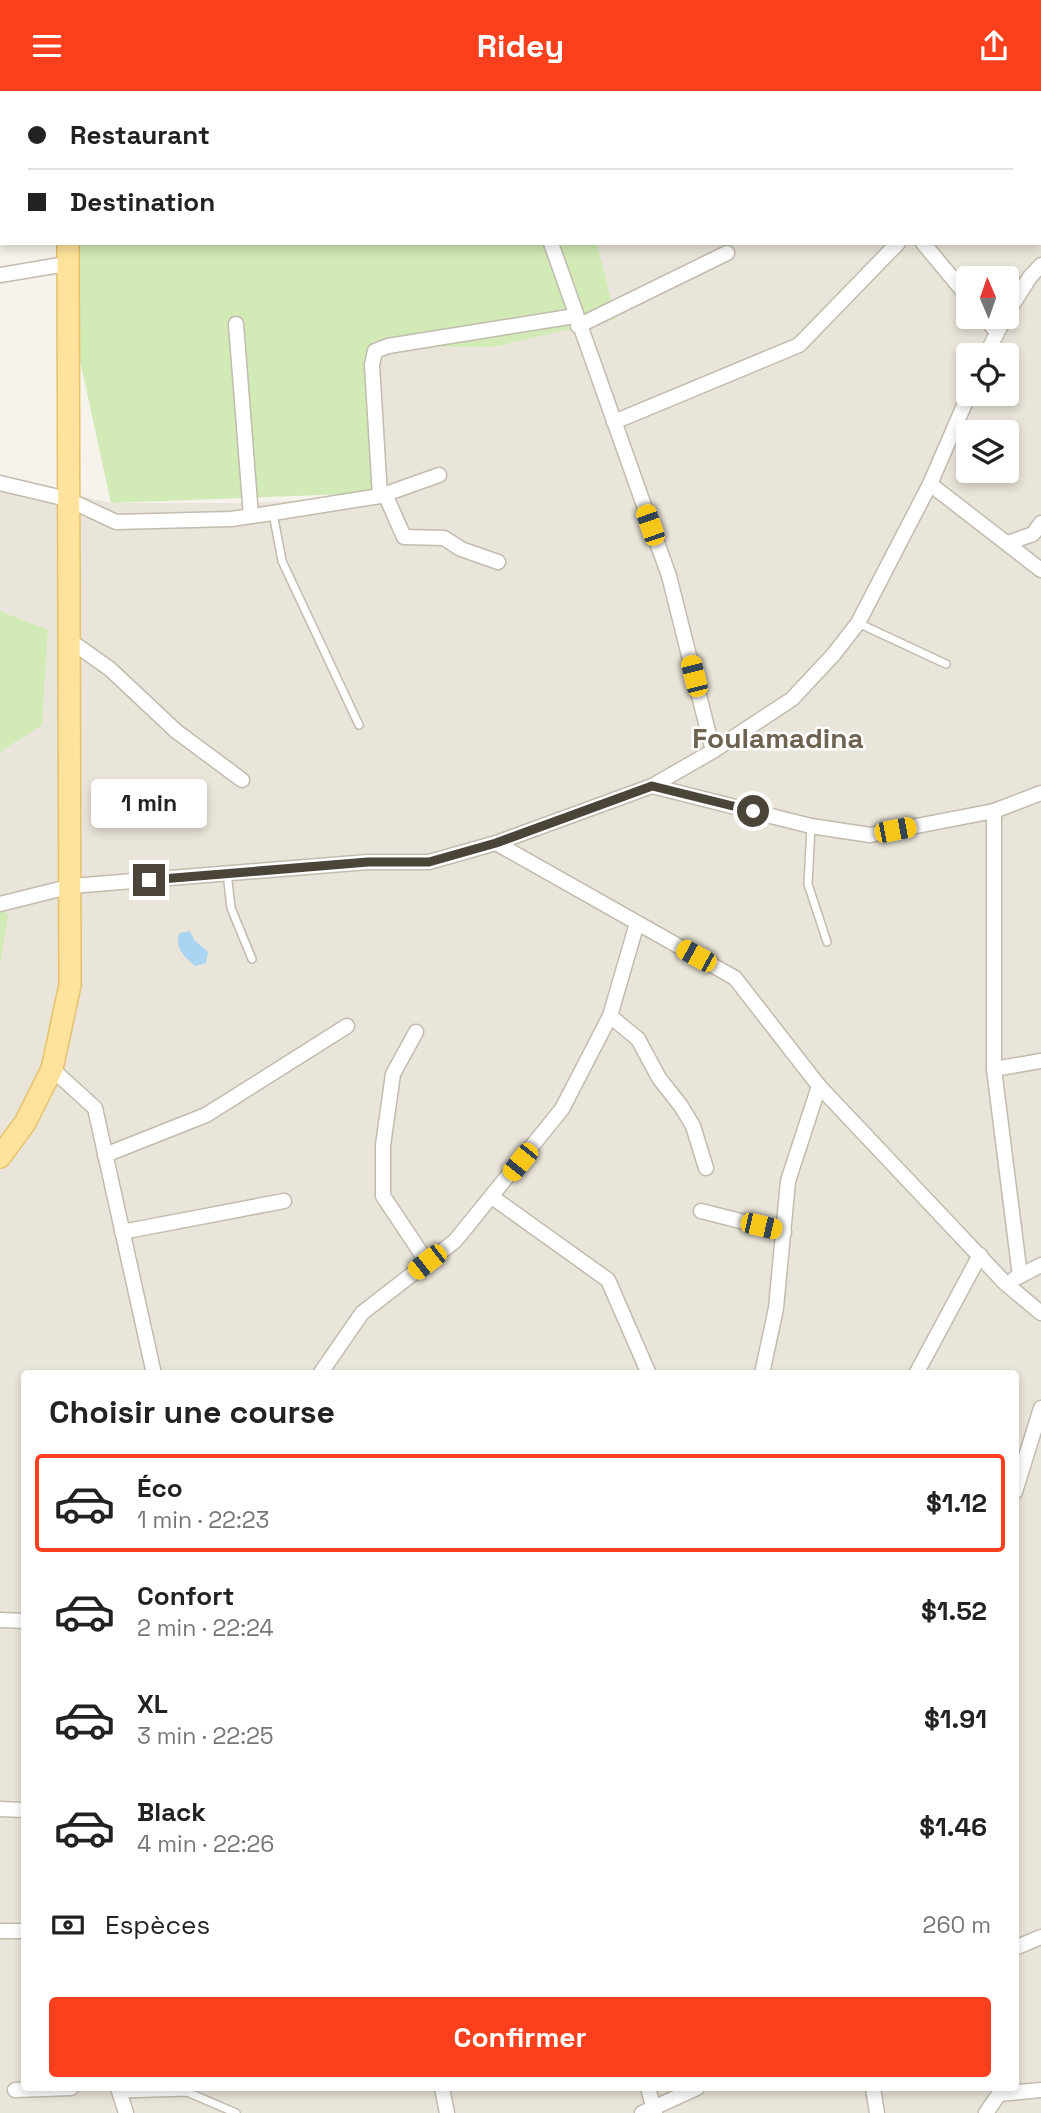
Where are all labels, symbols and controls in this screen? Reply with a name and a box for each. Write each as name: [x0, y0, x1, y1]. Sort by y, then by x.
text: Ridey: [477, 26, 564, 66]
icon: menu: [28, 27, 66, 65]
icon: share: [975, 27, 1013, 65]
text: Restaurant: [70, 118, 210, 152]
text: Destination: [70, 185, 215, 219]
north arrow: [956, 266, 1018, 329]
map controls: [956, 266, 1019, 483]
button: locate: [956, 343, 1019, 406]
button: layers: [956, 420, 1019, 483]
car: [634, 502, 667, 548]
car: [679, 653, 710, 699]
district label: Foulamadina: [692, 720, 864, 756]
callout: 1 min: [91, 779, 207, 827]
text: 1 min: [121, 788, 177, 818]
route start: [737, 795, 769, 827]
car: [873, 816, 918, 844]
route end: [133, 864, 165, 896]
car: [673, 937, 720, 975]
car: [499, 1139, 542, 1185]
car: [739, 1211, 784, 1241]
car: [404, 1241, 451, 1283]
text: Choisir une course: [49, 1392, 335, 1432]
text: Éco: [137, 1471, 183, 1505]
icon: car: [53, 1472, 116, 1535]
text: $1.12: [926, 1486, 987, 1520]
text: 1 min · 22:23: [137, 1505, 269, 1535]
text: Confort: [137, 1579, 234, 1613]
icon: car: [53, 1580, 116, 1643]
text: $1.52: [921, 1594, 987, 1628]
text: 2 min · 22:24: [137, 1613, 274, 1643]
text: XL: [137, 1687, 168, 1721]
icon: car: [53, 1688, 116, 1751]
text: $1.91: [924, 1702, 987, 1736]
text: 3 min · 22:25: [137, 1721, 274, 1751]
text: Black: [137, 1795, 206, 1829]
icon: car: [53, 1796, 116, 1859]
text: $1.46: [919, 1810, 987, 1844]
text: 4 min · 22:26: [137, 1829, 274, 1859]
icon: cash: [49, 1906, 87, 1944]
text: Espèces: [105, 1908, 210, 1942]
text: 260 m: [923, 1910, 991, 1940]
button: Confirmer: [49, 1997, 991, 2077]

